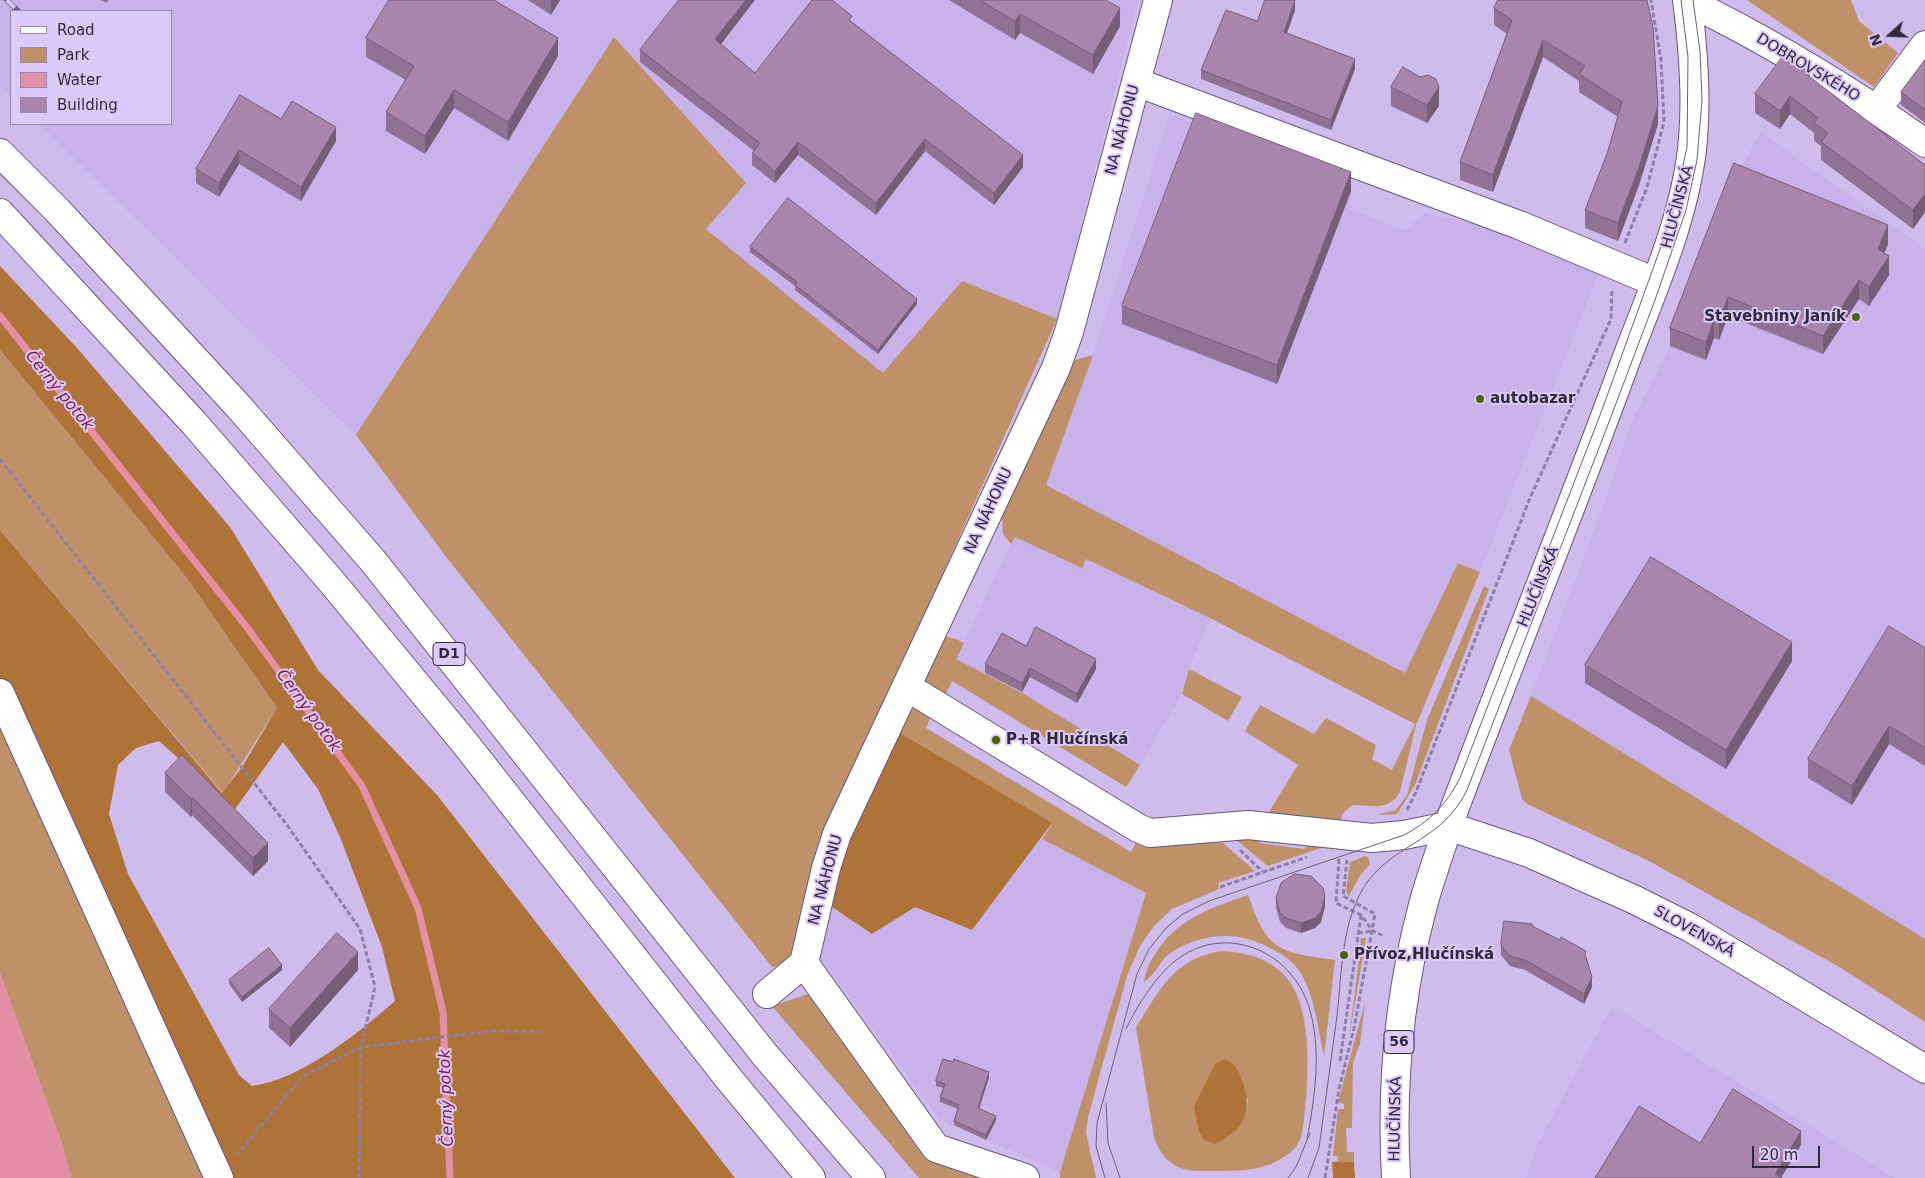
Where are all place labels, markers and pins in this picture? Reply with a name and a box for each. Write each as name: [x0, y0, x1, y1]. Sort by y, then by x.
place label: Stavebniny Janík: [1704, 308, 1846, 326]
marker: Stavebniny Janík: [1850, 311, 1862, 323]
place label: autobazar: [1490, 390, 1575, 408]
marker: autobazar: [1474, 393, 1486, 405]
place label: P+R Hlučínská: [1006, 731, 1128, 749]
marker: P+R Hlučínská: [990, 734, 1002, 746]
place label: Přívoz,Hlučínská: [1354, 946, 1494, 964]
marker: Přívoz,Hlučínská: [1338, 949, 1350, 961]

